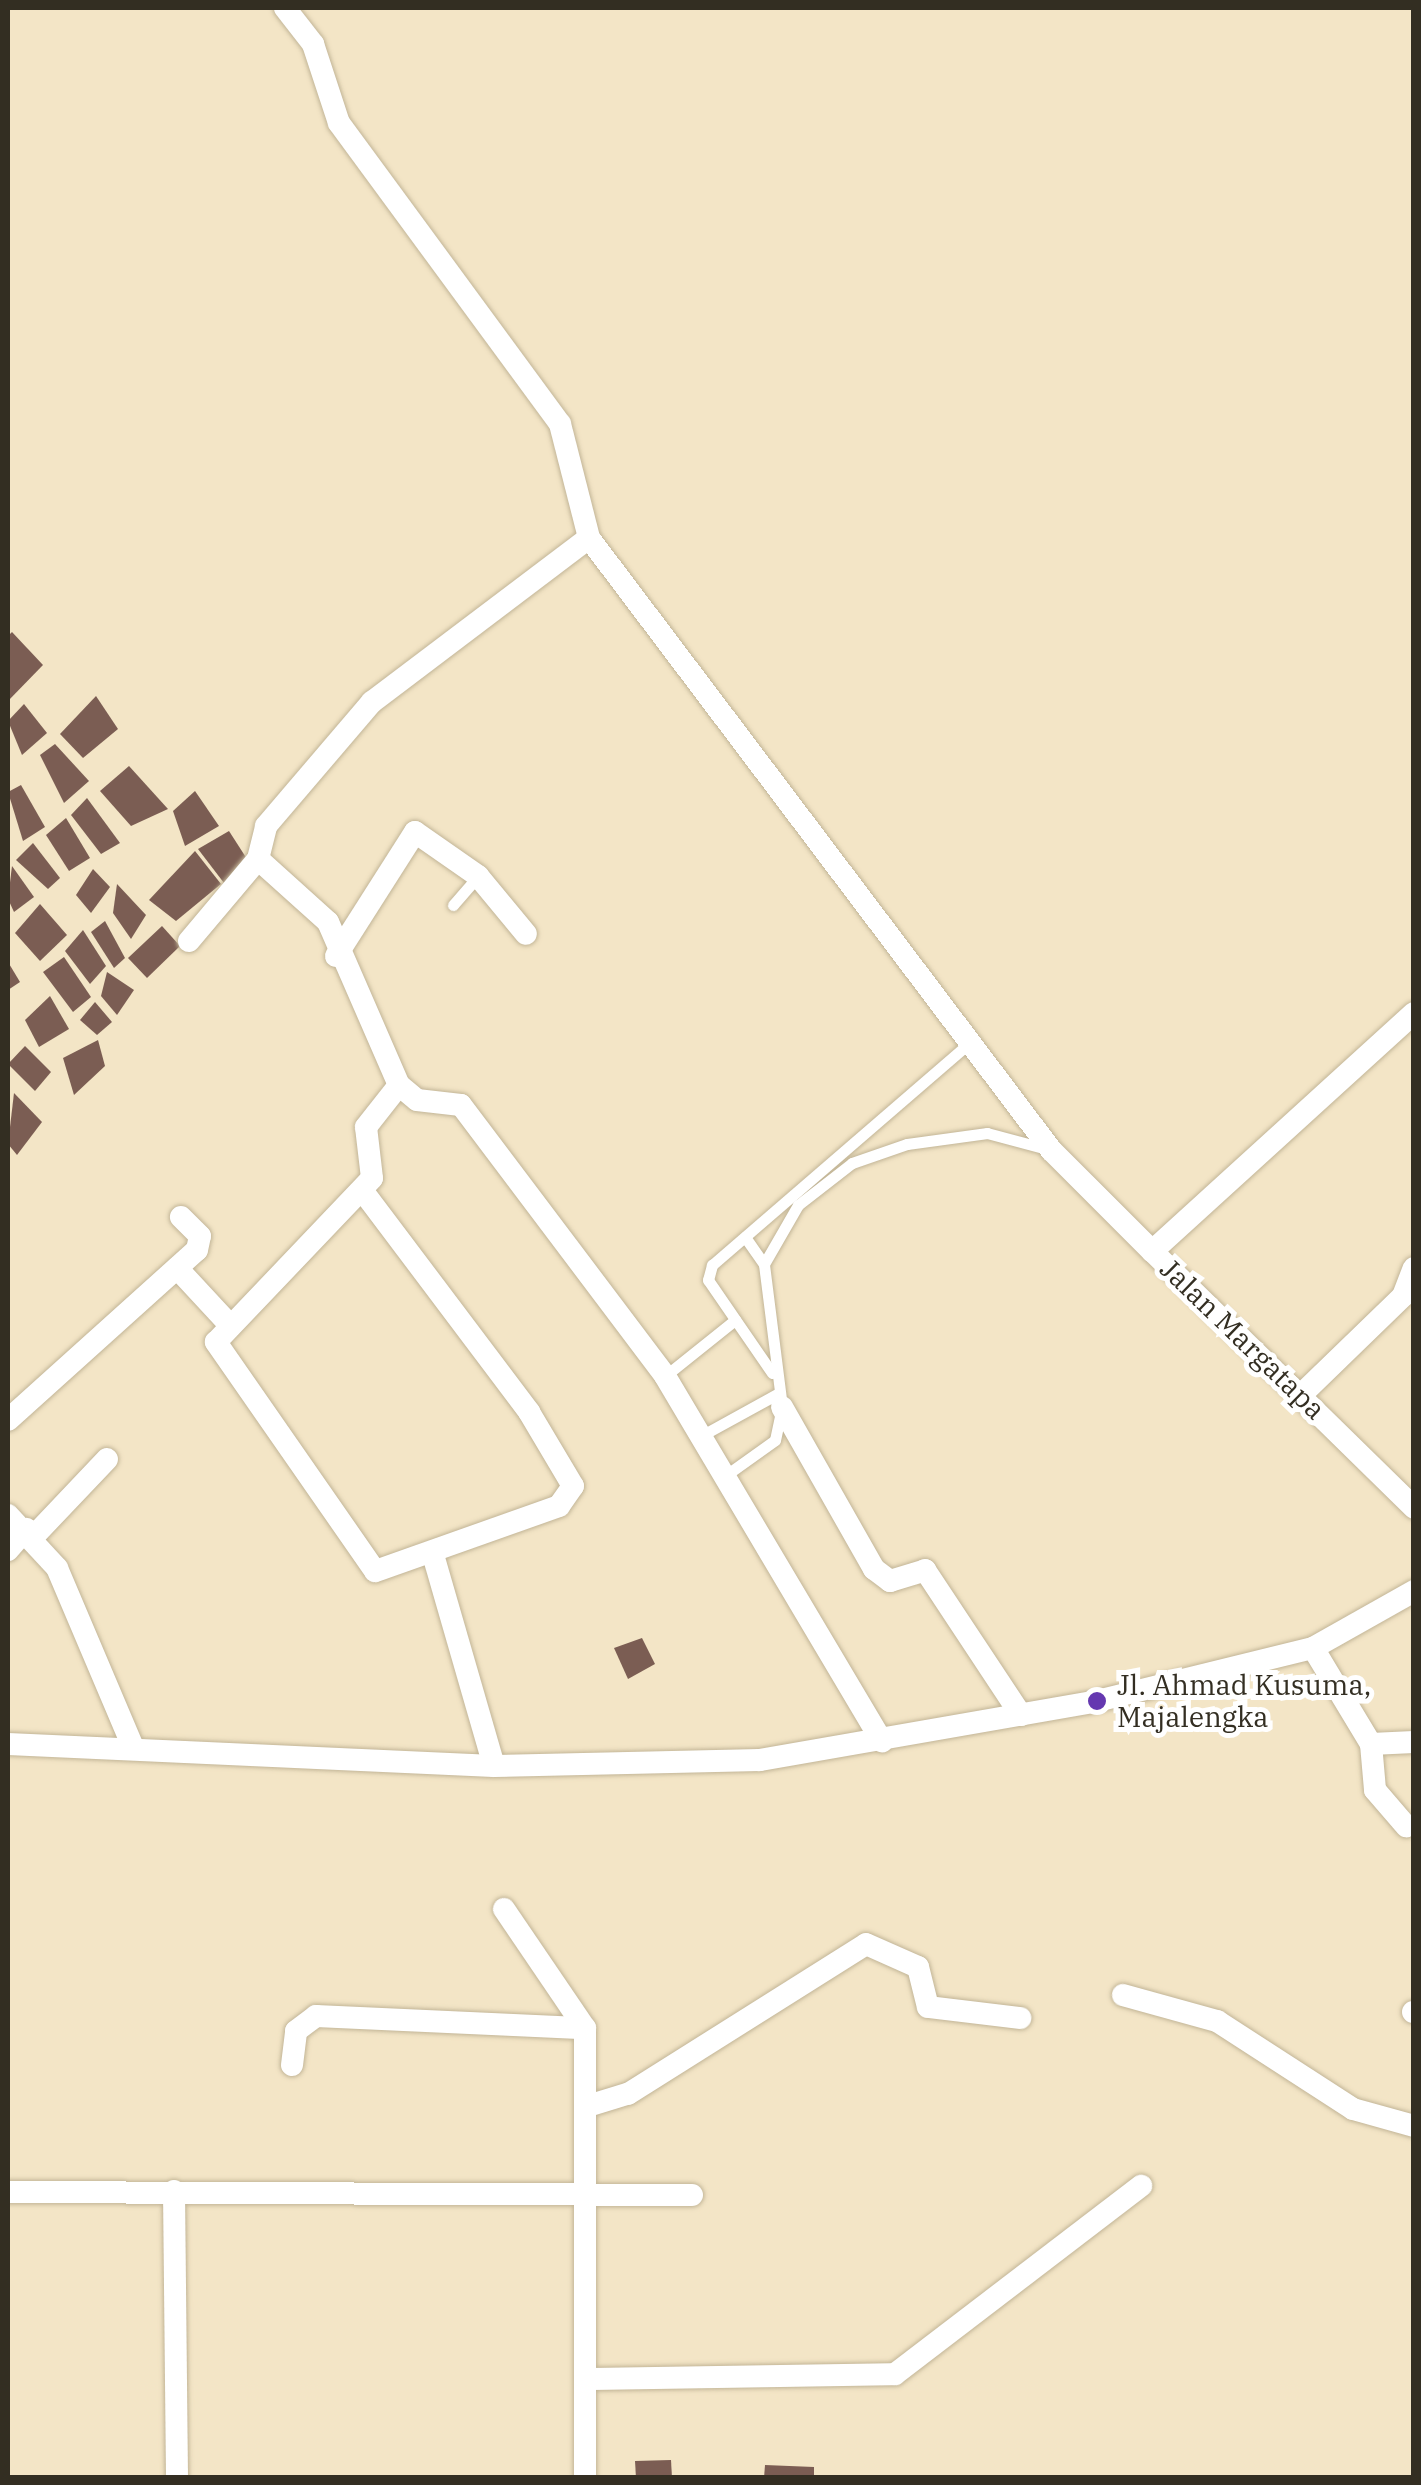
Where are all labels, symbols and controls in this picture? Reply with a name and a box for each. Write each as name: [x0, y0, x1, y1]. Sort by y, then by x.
street label: Jalan Margatapa: [1154, 1252, 1332, 1426]
place label: Jl. Ahmad Kusuma, Majalengka: [1117, 1668, 1371, 1734]
marker: Jl. Ahmad Kusuma, Majalengka: [1086, 1690, 1108, 1712]

